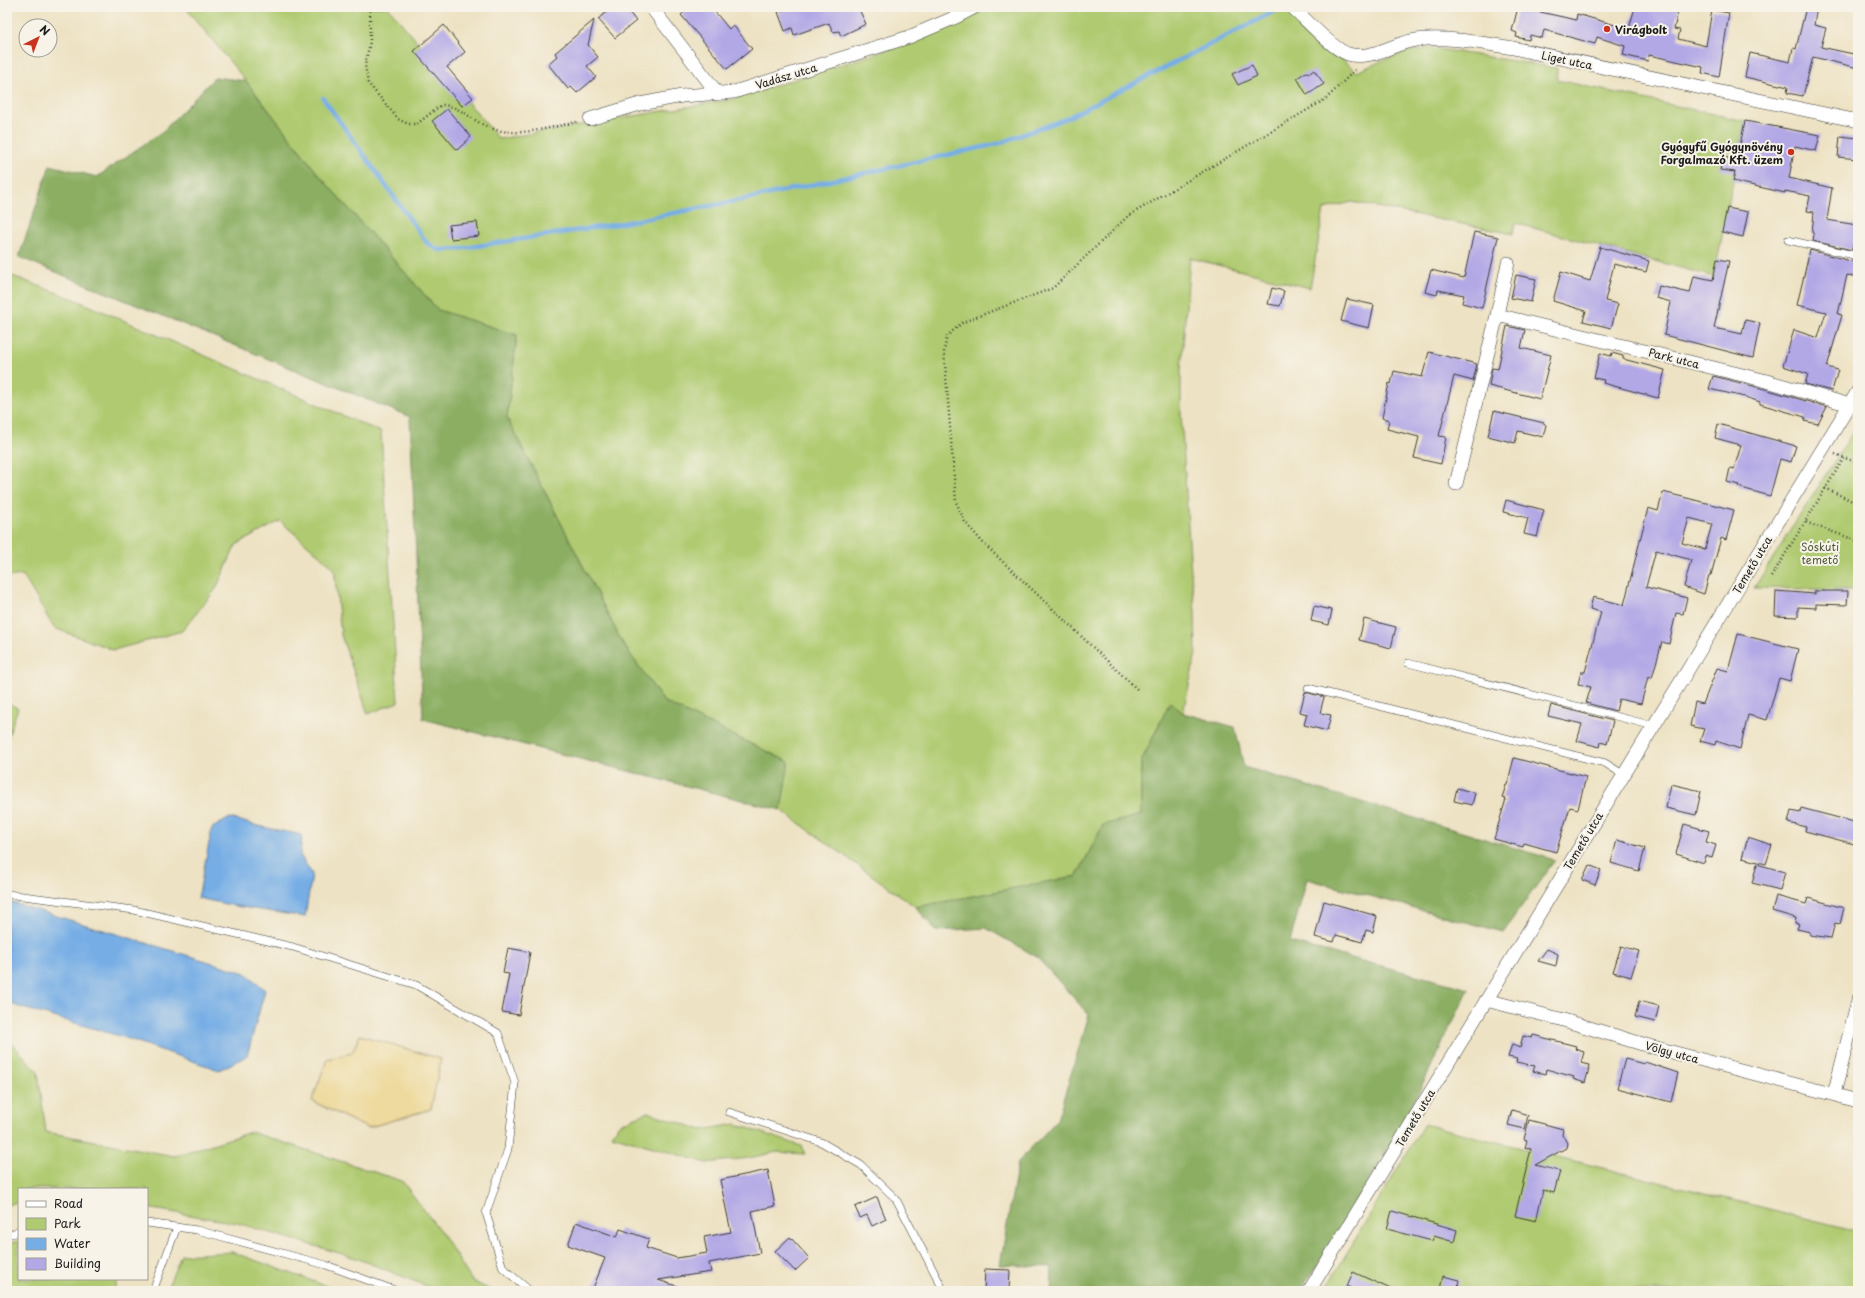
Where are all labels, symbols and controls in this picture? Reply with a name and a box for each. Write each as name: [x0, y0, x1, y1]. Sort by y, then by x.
north arrow: [18, 18, 58, 58]
text: N: [36, 21, 54, 40]
place label: Virágbolt: [1615, 21, 1667, 38]
marker: Virágbolt: [1602, 24, 1612, 34]
street label: Liget utca: [1540, 46, 1594, 74]
street label: Vadász utca: [753, 59, 819, 93]
place label: Gyógyfű Gyógynövény Forgalmazó Kft. üzem: [1660, 138, 1783, 168]
marker: Gyógyfű Gyógynövény Forgalmazó Kft. üzem: [1786, 147, 1796, 157]
street label: Park utca: [1647, 343, 1701, 373]
street label: Temető utca: [1728, 533, 1776, 597]
park label: Sóskúti temető: [1801, 538, 1839, 568]
street label: Temető utca: [1559, 809, 1607, 873]
street label: Völgy utca: [1643, 1037, 1701, 1067]
street label: Temető utca: [1391, 1086, 1439, 1150]
legend: [18, 1188, 148, 1280]
text: Road: [54, 1194, 83, 1212]
text: Park: [54, 1214, 81, 1232]
text: Water: [54, 1234, 91, 1252]
text: Building: [54, 1254, 101, 1272]

